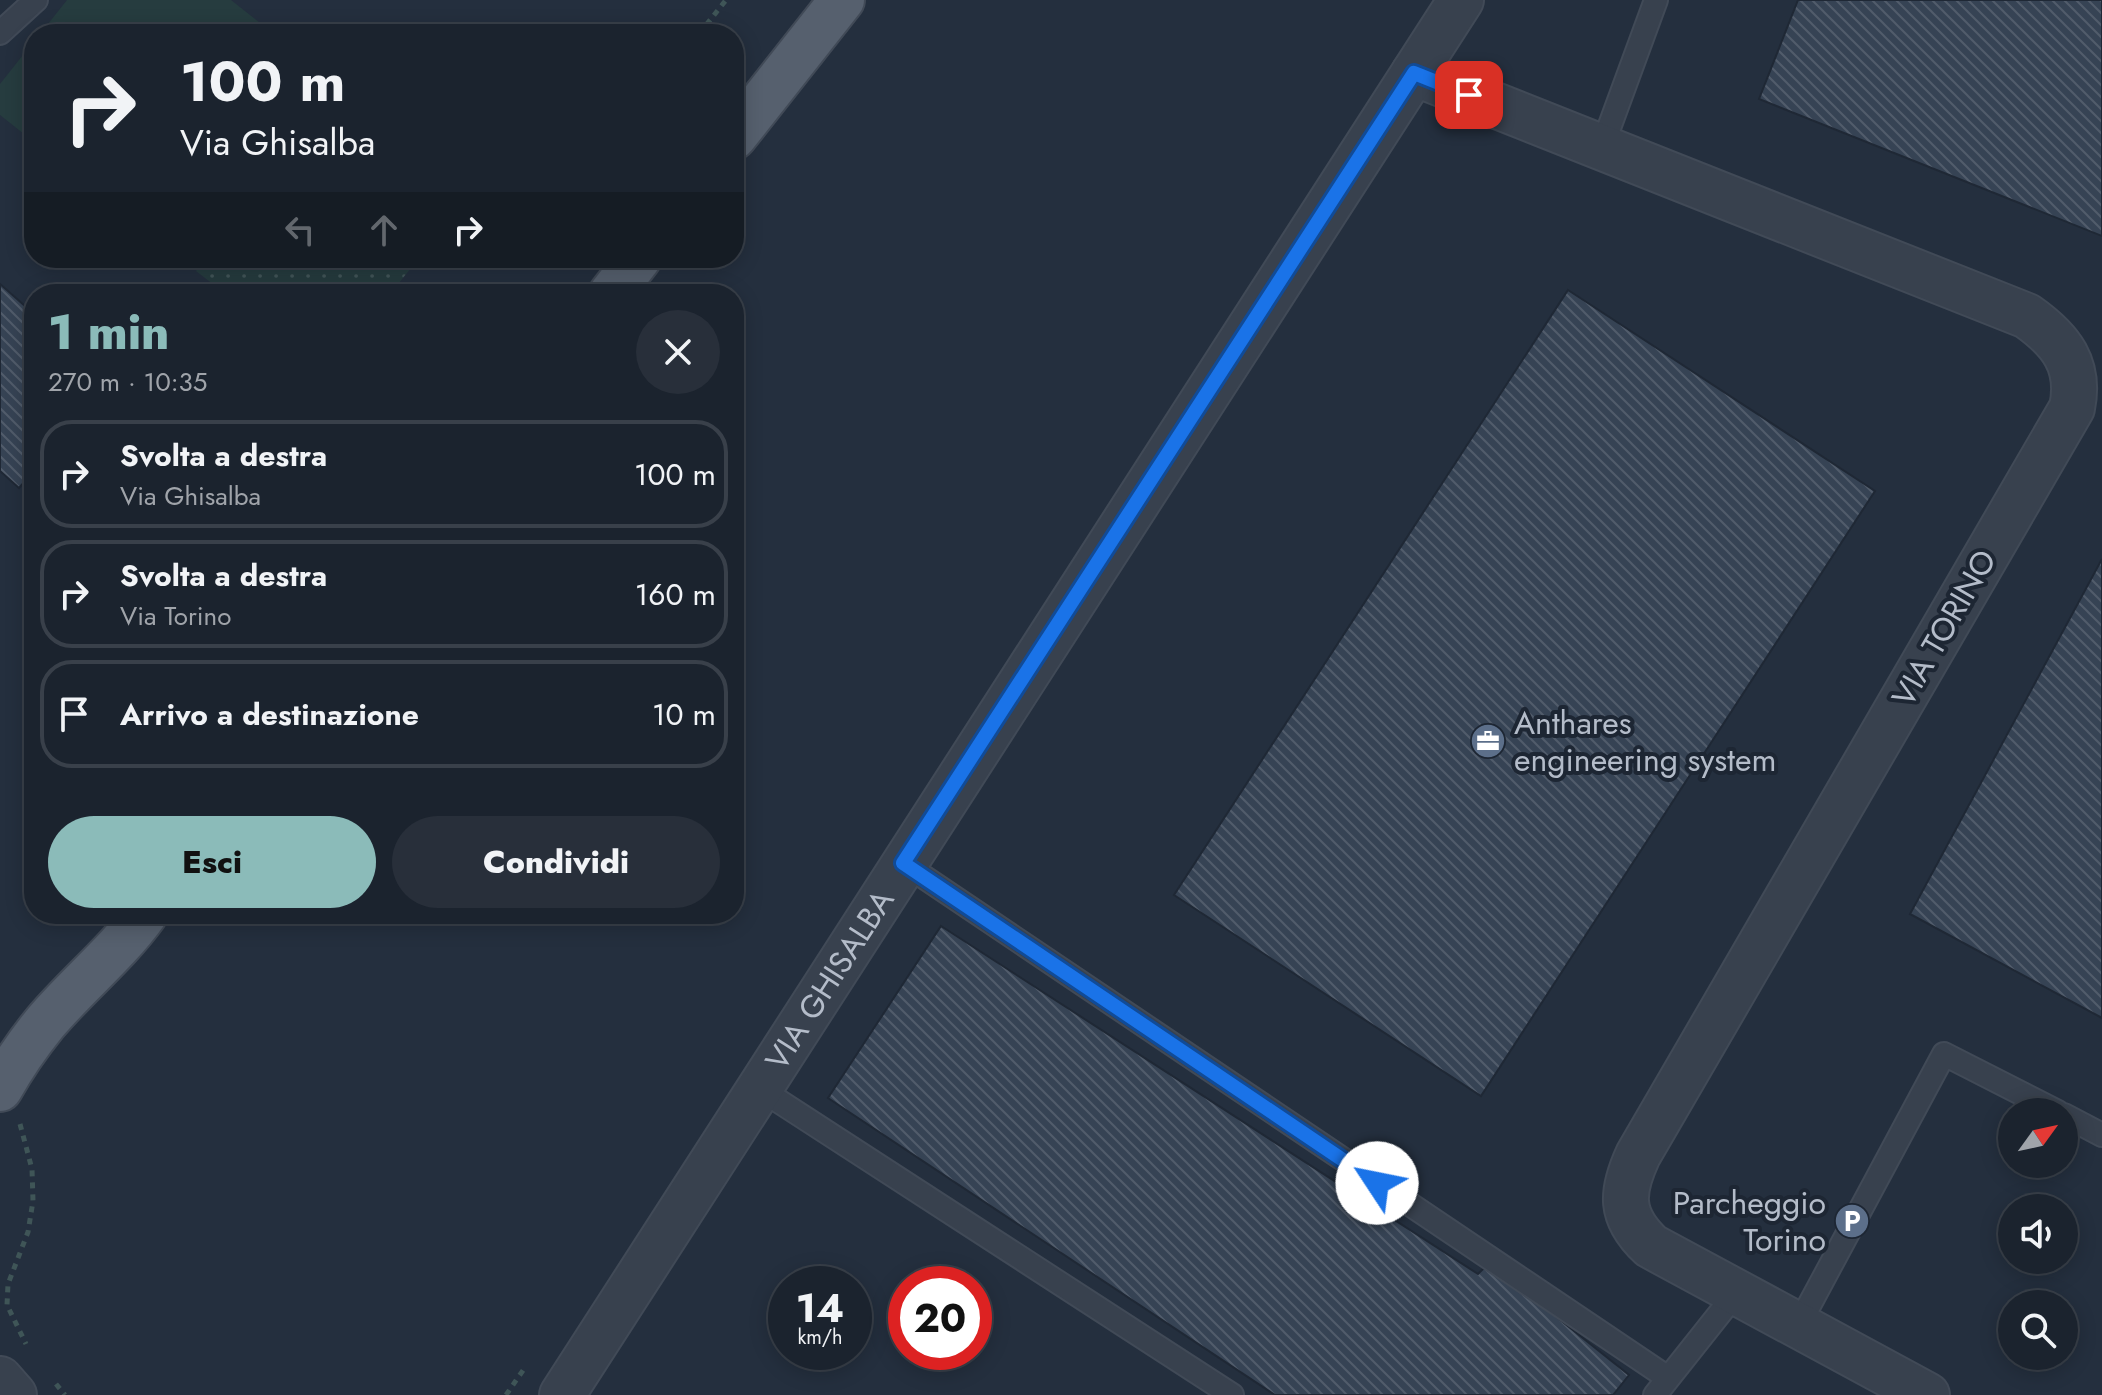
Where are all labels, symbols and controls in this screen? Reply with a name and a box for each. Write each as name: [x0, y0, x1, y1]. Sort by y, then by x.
text: 100 m: [180, 41, 345, 122]
icon: right: [48, 56, 152, 160]
pin: [1435, 61, 1503, 129]
icon: arrive: [1447, 73, 1491, 117]
text: Via Ghisalba: [180, 116, 375, 168]
icon: left: [278, 208, 322, 252]
icon: ahead: [362, 208, 406, 252]
icon: right: [446, 208, 490, 252]
text: 1 min: [48, 298, 169, 367]
button: close: [636, 310, 720, 394]
text: 270 m · 10:35: [48, 363, 207, 401]
text: Svolta a destra: [120, 434, 327, 477]
icon: right: [52, 452, 96, 496]
text: 100 m: [634, 453, 716, 496]
text: Via Ghisalba: [120, 477, 261, 515]
street label: VIA TORINO: [1881, 541, 2007, 715]
text: Svolta a destra: [120, 554, 327, 597]
icon: right: [52, 572, 96, 616]
text: 160 m: [635, 573, 716, 616]
text: Via Torino: [120, 597, 231, 635]
icon: arrive: [52, 692, 96, 736]
text: Arrivo a destinazione: [120, 693, 419, 736]
text: 10 m: [652, 693, 716, 736]
place label: Anthares engineering system: [1514, 700, 1776, 783]
office icon: Anthares engineering system: [1469, 722, 1507, 760]
button: Esci: [48, 816, 376, 908]
button: Condividi: [392, 816, 720, 908]
street label: VIA GHISALBA: [754, 880, 905, 1079]
north arrow: [1998, 1098, 2078, 1178]
map controls: [1998, 1098, 2078, 1370]
position arrow: [1335, 1141, 1419, 1225]
place label: Parcheggio Torino: [1673, 1180, 1826, 1263]
button: sound: [1998, 1194, 2078, 1274]
parking icon: Parcheggio Torino: [1833, 1202, 1871, 1240]
speed limit sign: 20: [888, 1266, 992, 1370]
text: 14: [796, 1279, 844, 1337]
button: search: [1998, 1290, 2078, 1370]
text: km/h: [797, 1323, 843, 1352]

